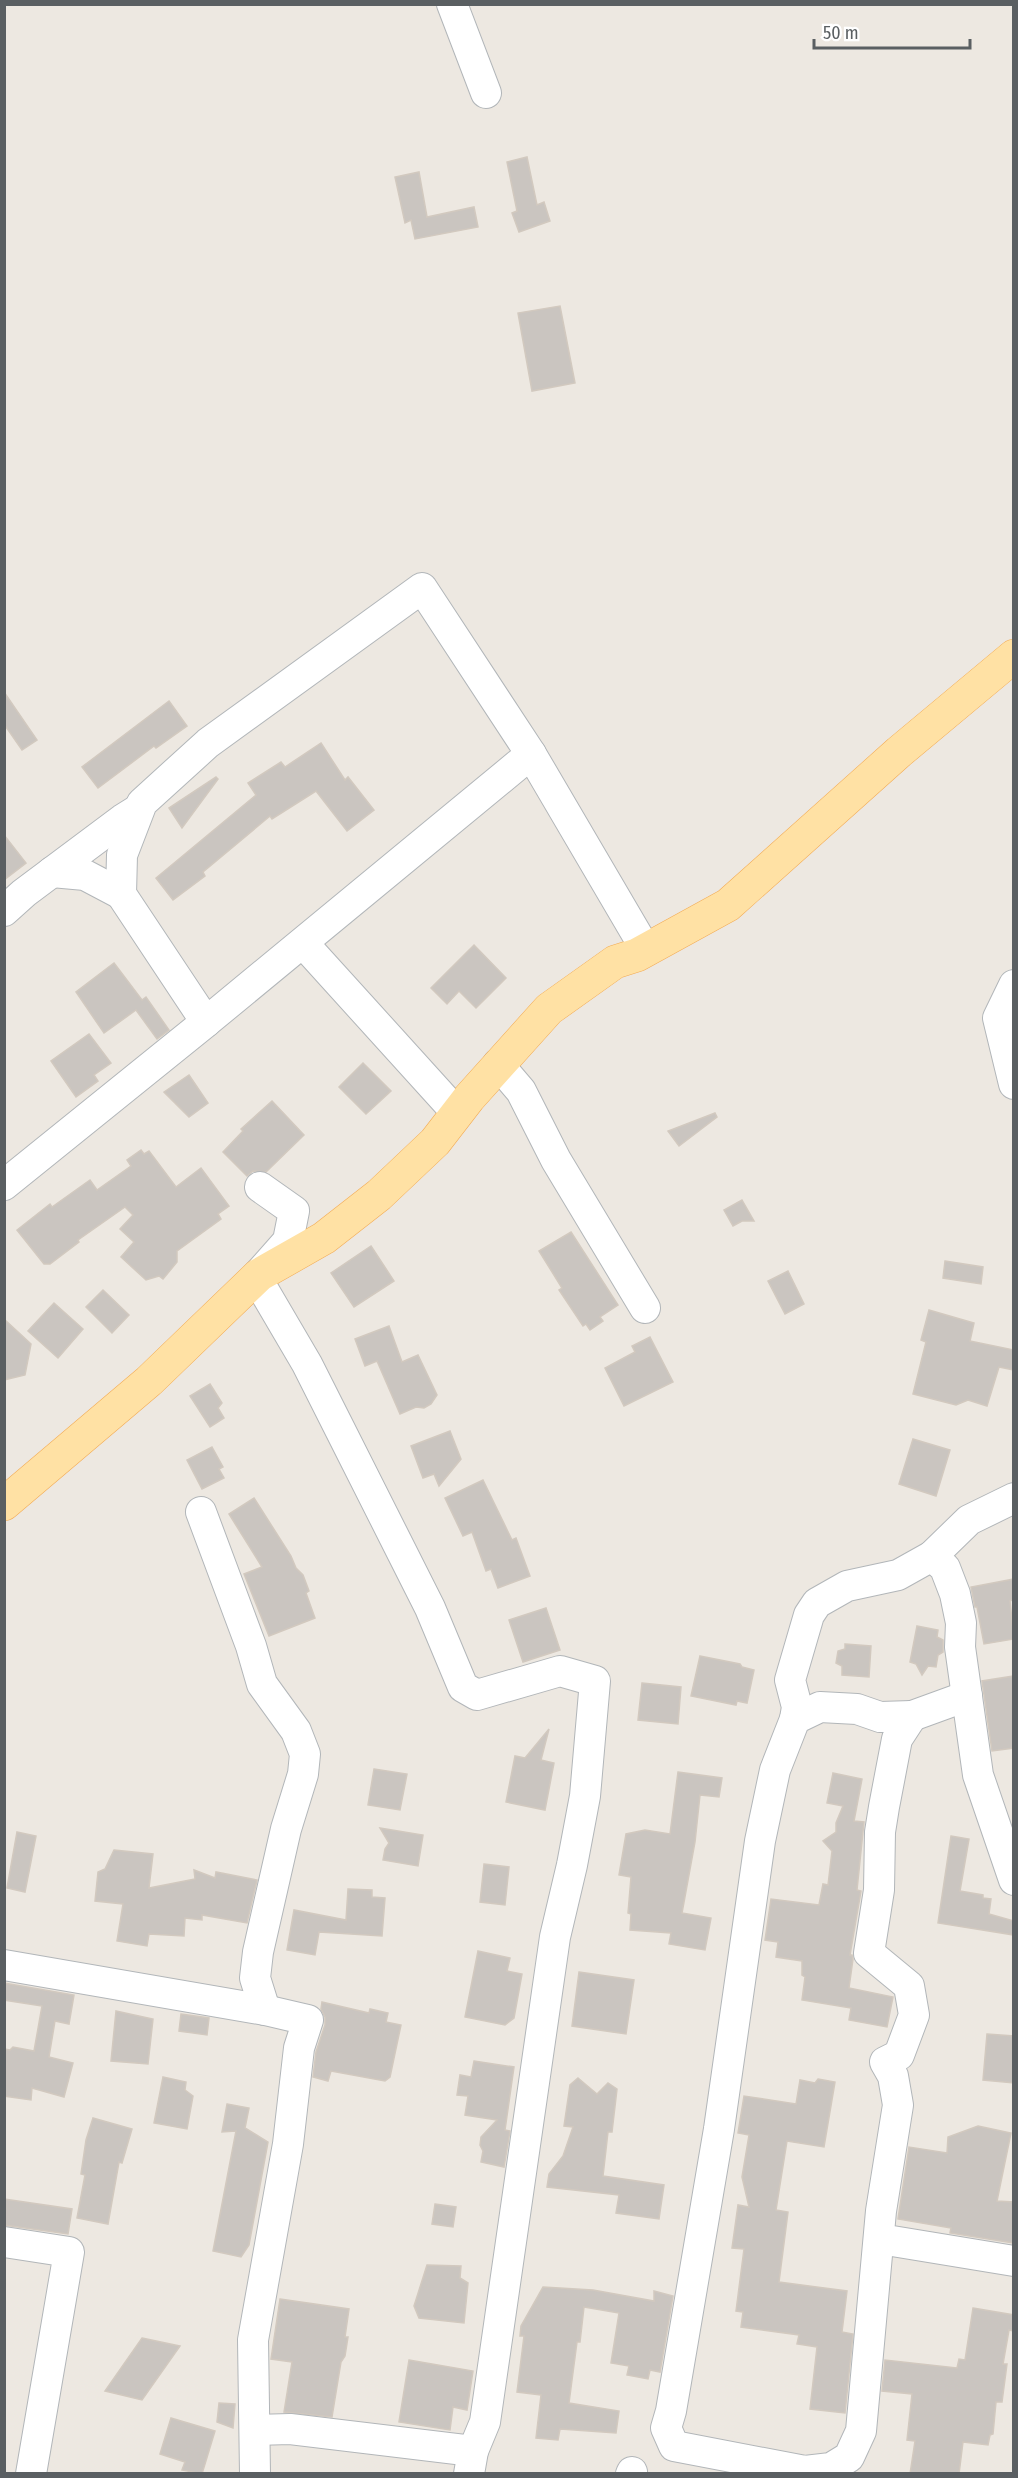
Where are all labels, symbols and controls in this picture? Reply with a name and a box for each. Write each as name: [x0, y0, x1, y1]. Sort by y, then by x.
scale bar: [814, 12, 970, 50]
text: 50 m: [823, 22, 859, 44]

